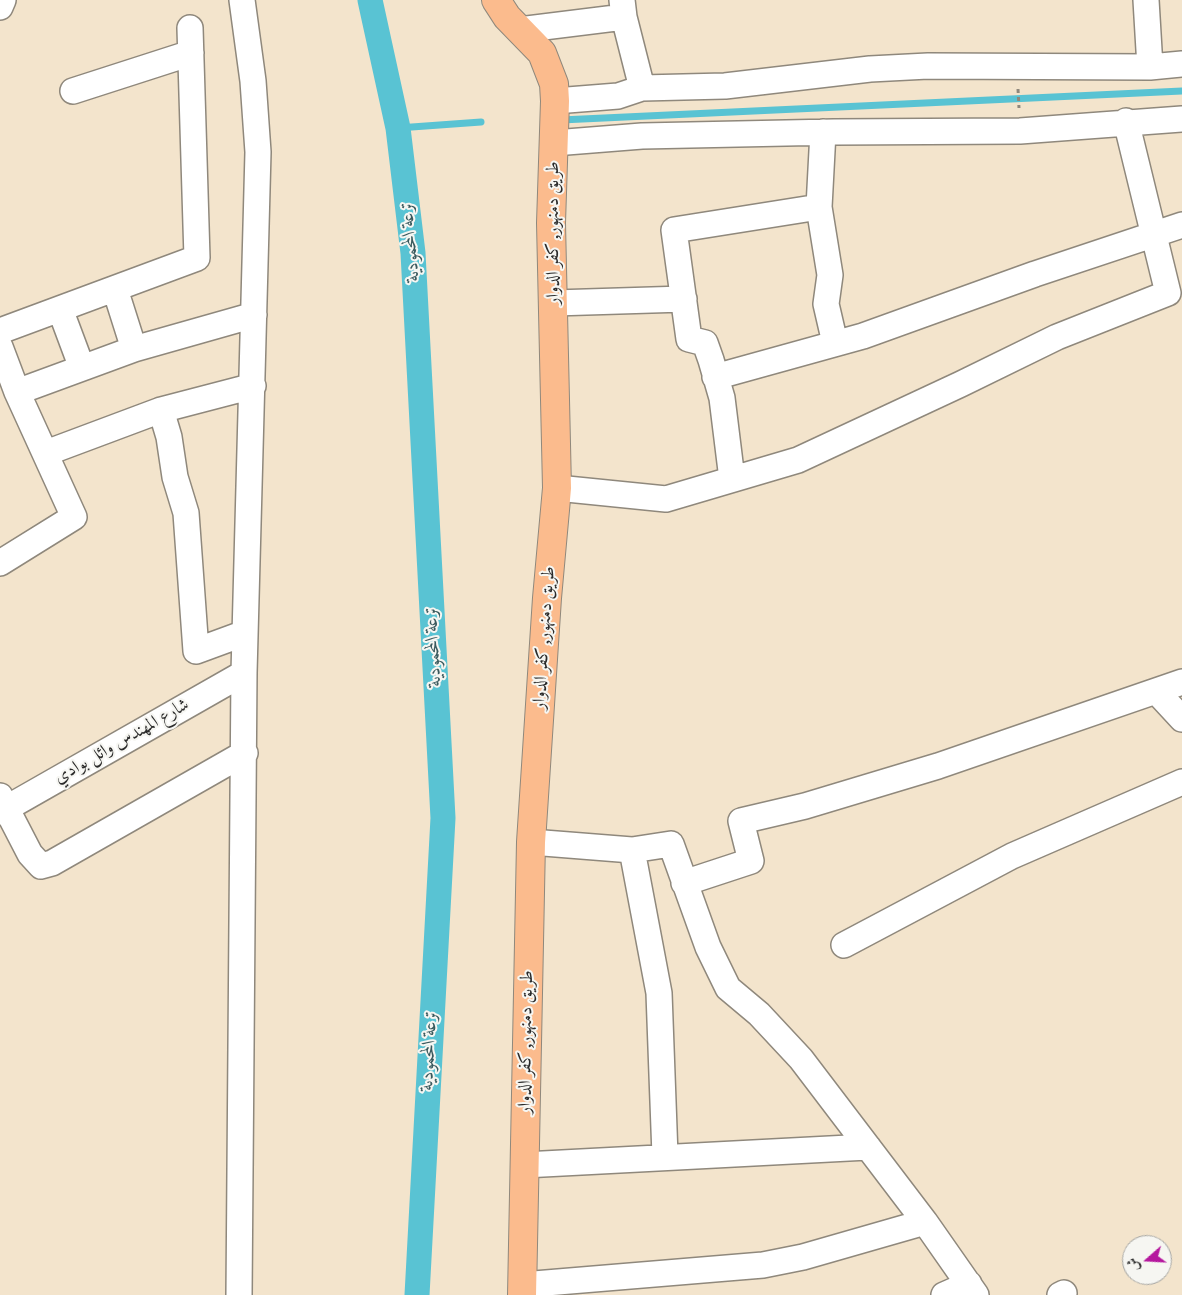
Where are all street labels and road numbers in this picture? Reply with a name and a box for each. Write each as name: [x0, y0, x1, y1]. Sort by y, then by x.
street label: طريق دمنهور, كفر الدوار: [543, 161, 565, 305]
street label: طريق دمنهور, كفر الدوار: [529, 566, 561, 710]
street label: شارع المهندس وائل بوادي: [51, 695, 193, 789]
street label: طريق دمنهور, كفر الدوار: [515, 970, 539, 1114]

